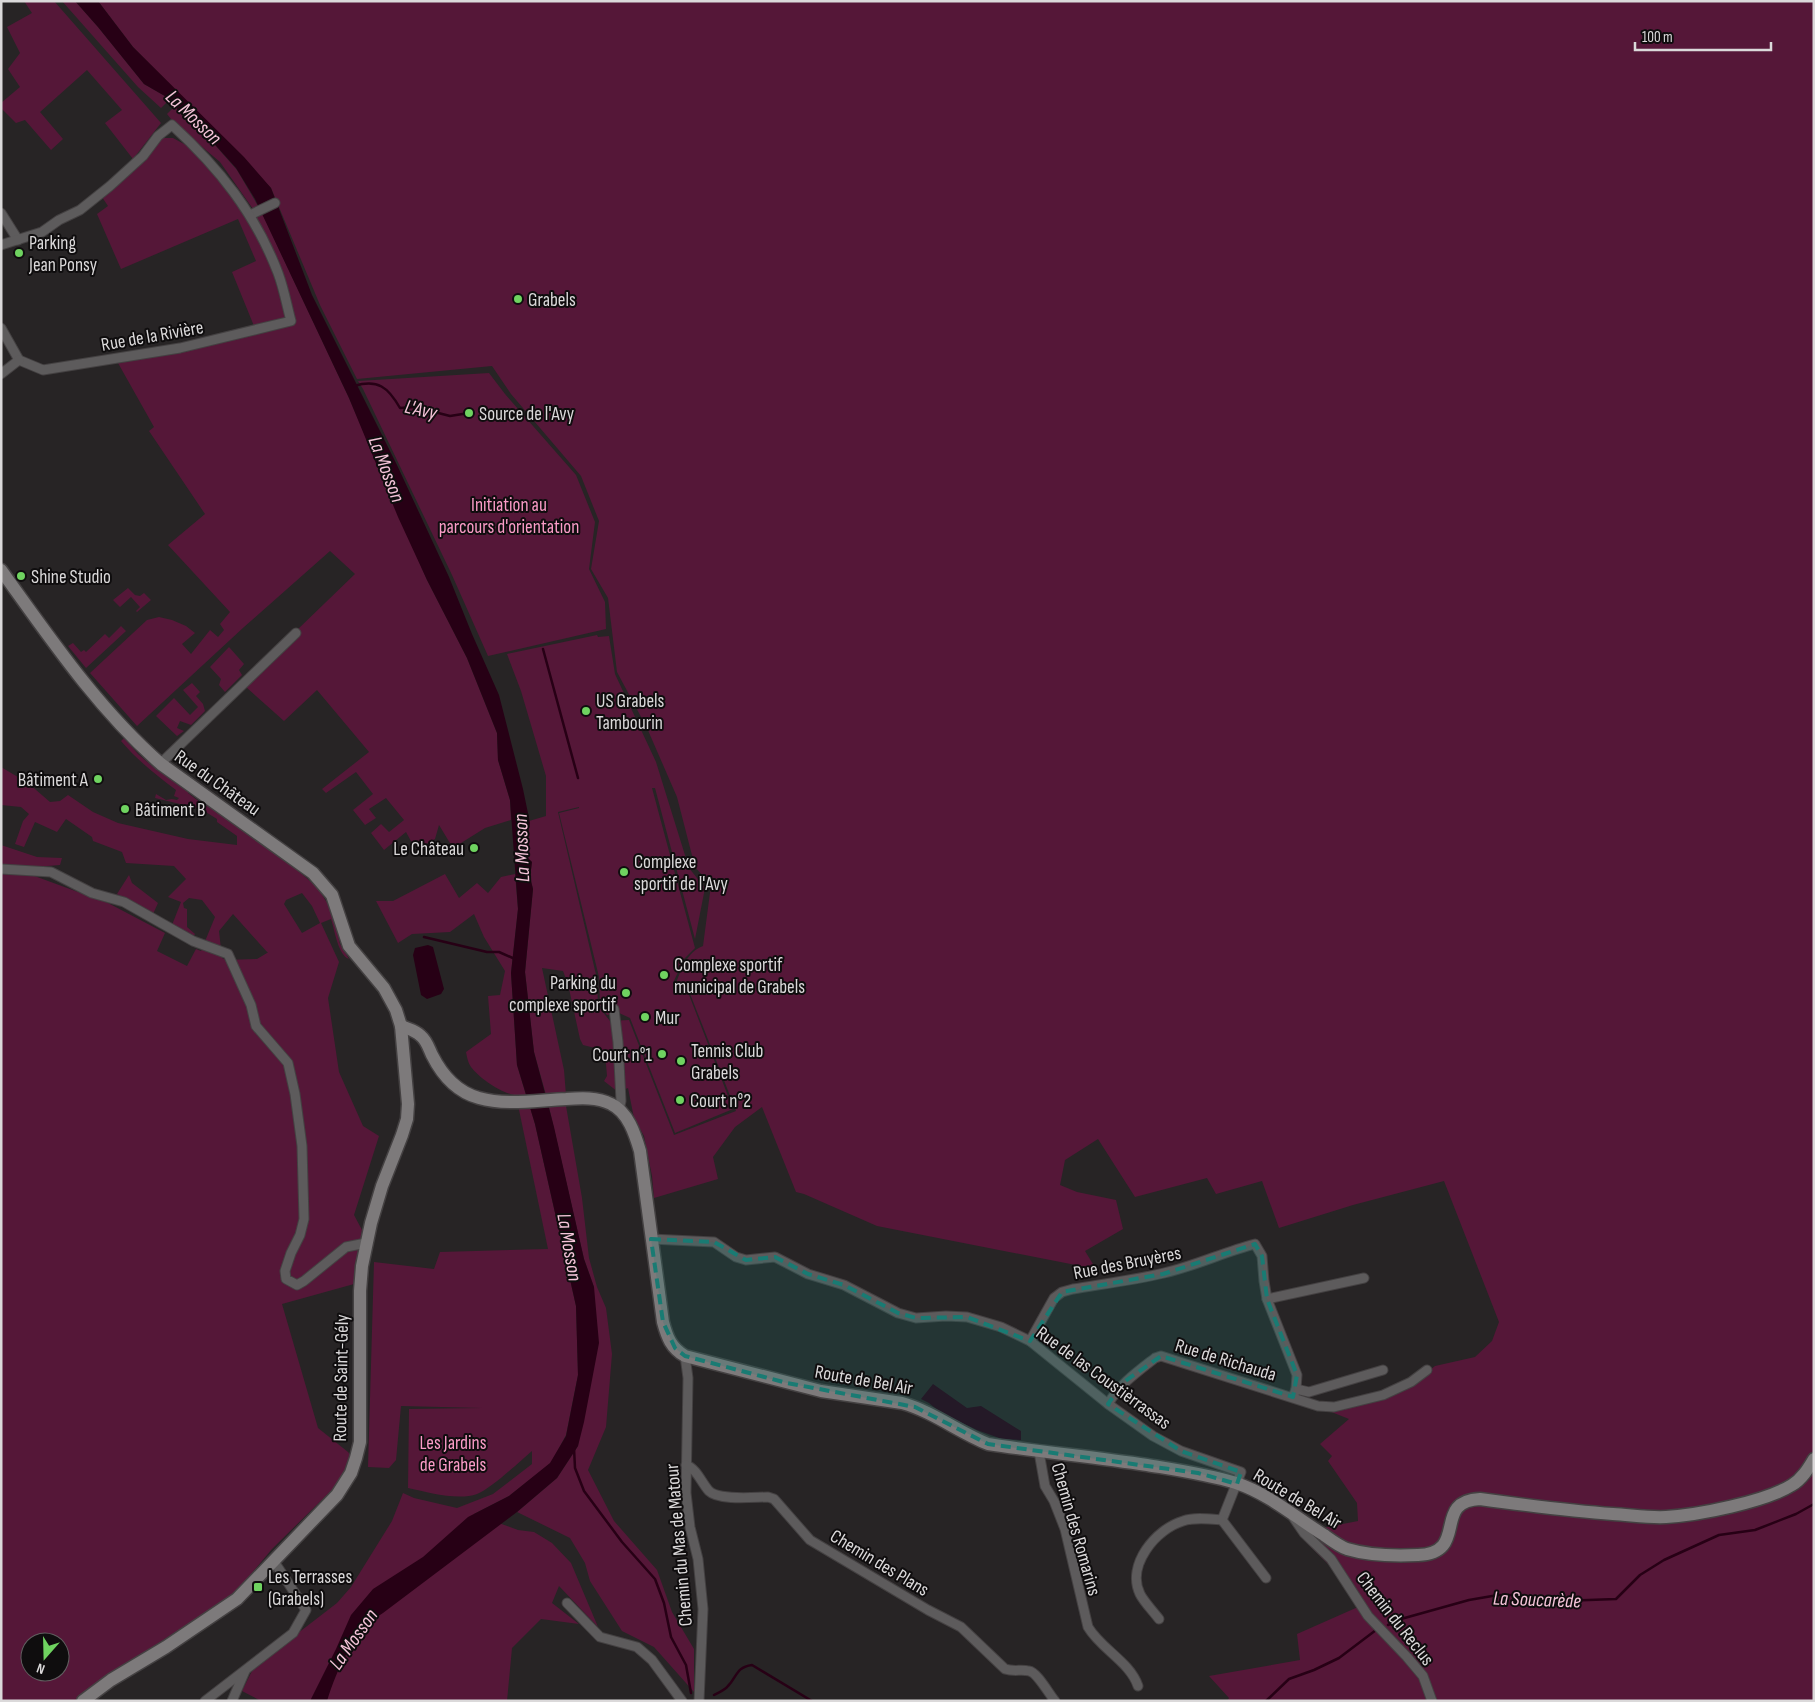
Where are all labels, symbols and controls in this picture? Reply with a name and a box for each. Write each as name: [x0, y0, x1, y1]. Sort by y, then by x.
scale bar: [1635, 20, 1771, 52]
text: 100 m: [1642, 28, 1673, 47]
water label: La Mosson: [160, 85, 226, 150]
place label: Parking Jean Ponsy: [28, 232, 98, 277]
marker: Parking Jean Ponsy: [13, 247, 25, 259]
place label: Grabels: [528, 289, 576, 312]
marker: Grabels: [512, 293, 524, 305]
street label: Rue de la Rivière: [99, 316, 205, 357]
water label: L'Avy: [402, 395, 441, 426]
place label: Source de l'Avy: [479, 403, 575, 426]
marker: Source de l'Avy: [463, 407, 475, 419]
water label: La Mosson: [363, 433, 410, 506]
park label: Initiation au parcours d'orientation: [439, 494, 579, 539]
place label: Shine Studio: [31, 566, 111, 589]
marker: Shine Studio: [15, 570, 27, 582]
place label: US Grabels Tambourin: [596, 690, 665, 735]
marker: US Grabels Tambourin: [580, 705, 592, 717]
street label: Rue du Château: [170, 745, 264, 821]
place label: Bâtiment A: [18, 769, 89, 792]
marker: Bâtiment A: [92, 773, 104, 785]
place label: Bâtiment B: [135, 799, 206, 822]
marker: Bâtiment B: [119, 803, 131, 815]
water label: La Mosson: [509, 813, 535, 883]
place label: Le Château: [393, 838, 464, 861]
marker: Le Château: [468, 842, 480, 854]
place label: Complexe sportif de l'Avy: [634, 851, 728, 896]
marker: Complexe sportif de l'Avy: [618, 866, 630, 878]
place label: Complexe sportif municipal de Grabels: [674, 954, 805, 999]
marker: Complexe sportif municipal de Grabels: [658, 969, 670, 981]
place label: Parking du complexe sportif: [509, 972, 617, 1017]
marker: Parking du complexe sportif: [620, 987, 632, 999]
place label: Mur: [655, 1007, 680, 1030]
marker: Mur: [639, 1011, 651, 1023]
place label: Tennis Club Grabels: [691, 1040, 763, 1085]
place label: Court n°1: [592, 1044, 652, 1067]
marker: Court n°1: [656, 1048, 668, 1060]
marker: Tennis Club Grabels: [675, 1055, 687, 1067]
place label: Court n°2: [690, 1090, 751, 1113]
marker: Court n°2: [674, 1094, 686, 1106]
water label: La Mosson: [551, 1211, 587, 1283]
street label: Rue des Bruyères: [1072, 1242, 1183, 1285]
street label: Route de Saint-Gély: [329, 1314, 354, 1442]
street label: Rue de las Coustièrrassas: [1031, 1322, 1175, 1435]
street label: Rue de Richauda: [1172, 1334, 1279, 1387]
street label: Route de Bel Air: [813, 1361, 915, 1400]
park label: Les Jardins de Grabels: [419, 1432, 487, 1477]
street label: Chemin des Romarins: [1046, 1460, 1106, 1599]
street label: Chemin du Mas de Matour: [661, 1462, 698, 1627]
street label: Route de Bel Air: [1249, 1464, 1346, 1535]
street label: Chemin des Plans: [826, 1525, 933, 1602]
place label: Les Terrasses (Grabels): [268, 1566, 352, 1611]
street label: Chemin du Reclus: [1351, 1567, 1439, 1671]
marker: Les Terrasses (Grabels): [252, 1581, 264, 1593]
water label: La Soucarède: [1493, 1586, 1582, 1614]
water label: La Mosson: [324, 1605, 383, 1675]
north arrow: [20, 1632, 70, 1682]
text: N: [34, 1659, 47, 1678]

